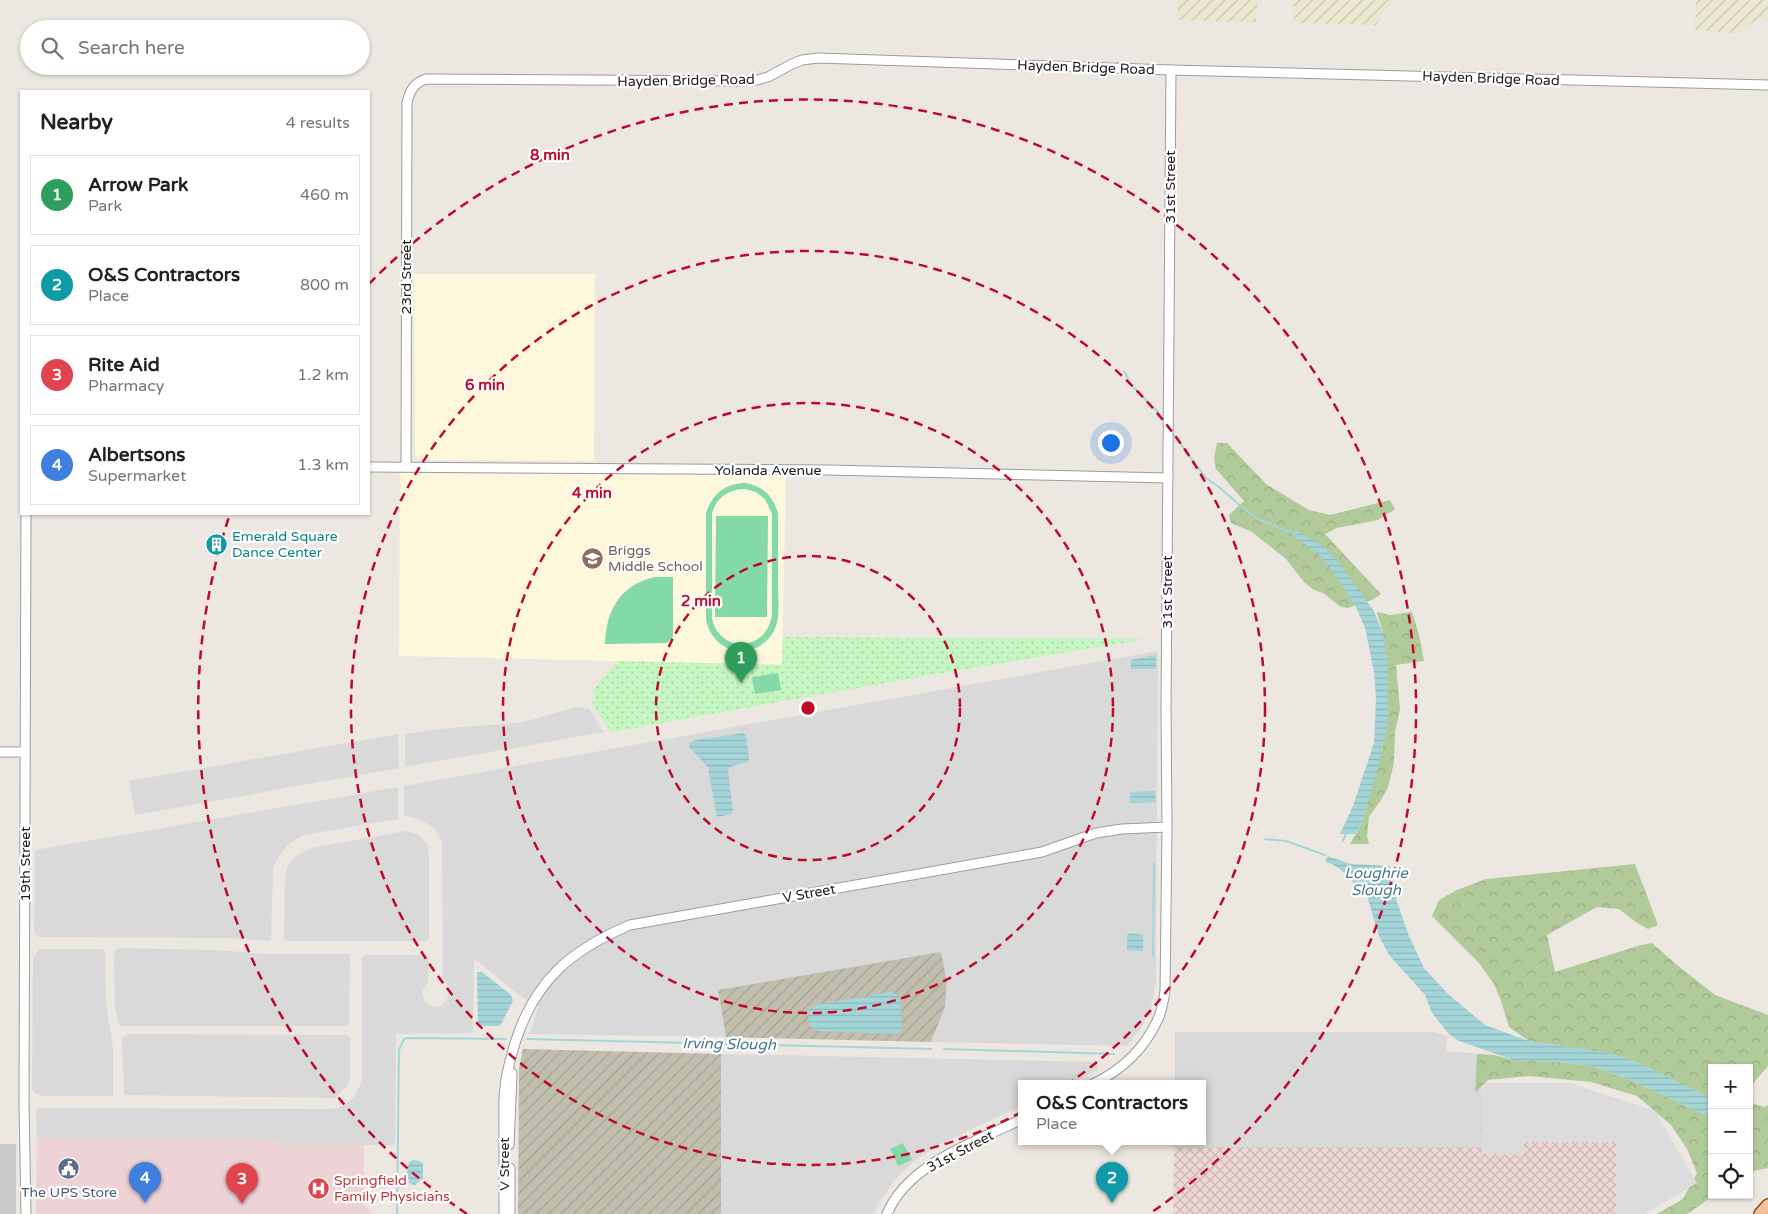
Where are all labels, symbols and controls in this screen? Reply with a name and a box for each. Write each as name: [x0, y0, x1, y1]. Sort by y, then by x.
search box: [20, 20, 370, 75]
icon: search: [38, 34, 66, 62]
text: Search here: [78, 37, 185, 59]
street label: Hayden Bridge Road: [1017, 57, 1155, 78]
street label: Hayden Bridge Road: [1422, 68, 1560, 89]
street label: Hayden Bridge Road: [617, 71, 755, 90]
text: Nearby: [40, 110, 113, 135]
text: 4 results: [286, 113, 350, 133]
text: 8 min: [530, 146, 570, 164]
street label: 31st Street: [1162, 150, 1179, 224]
text: Arrow Park: [88, 174, 188, 196]
text: 1: [52, 185, 62, 205]
text: 460 m: [300, 185, 349, 205]
text: Park: [88, 196, 122, 216]
street label: 23rd Street: [398, 239, 415, 315]
text: O&S Contractors: [88, 264, 240, 286]
text: 2: [52, 275, 62, 295]
text: 800 m: [300, 275, 349, 295]
text: Place: [88, 286, 129, 306]
text: Rite Aid: [88, 354, 160, 376]
text: 3: [52, 365, 62, 385]
text: 1.2 km: [297, 365, 349, 385]
text: Pharmacy: [88, 376, 164, 396]
text: 6 min: [465, 376, 505, 394]
your location: [1098, 430, 1124, 456]
text: Albertsons: [88, 444, 185, 466]
text: 4: [52, 455, 62, 475]
text: 1.3 km: [297, 455, 349, 475]
street label: Yolanda Avenue: [715, 462, 821, 479]
text: Supermarket: [88, 466, 186, 486]
text: 4 min: [572, 484, 612, 502]
place label: Emerald Square Dance Center: [232, 528, 338, 561]
building icon: Emerald Square Dance Center: [204, 532, 228, 556]
place label: Briggs Middle School: [608, 542, 703, 575]
school or university icon: Briggs Middle School: [580, 546, 604, 570]
street label: 31st Street: [1159, 555, 1176, 629]
text: 2 min: [681, 592, 721, 610]
pin: 1: [725, 642, 757, 683]
centre of rings: [799, 699, 817, 717]
street label: 19th Street: [17, 826, 34, 902]
water label: Loughrie Slough: [1344, 864, 1409, 899]
street label: V Street: [781, 880, 837, 906]
water label: Irving Slough: [682, 1034, 777, 1054]
map controls: [1708, 1064, 1753, 1199]
button: +: [1708, 1064, 1753, 1109]
popup: [1018, 1080, 1206, 1145]
text: O&S Contractors: [1036, 1092, 1188, 1114]
button: −: [1708, 1109, 1753, 1154]
text: Place: [1036, 1114, 1077, 1134]
street label: 31st Street: [924, 1126, 997, 1176]
street label: V Street: [496, 1137, 513, 1191]
button: locate: [1708, 1154, 1753, 1199]
public building icon: The UPS Store: [57, 1157, 81, 1181]
pin: 4: [129, 1162, 161, 1203]
pin: 2: [1096, 1162, 1128, 1203]
pin: 3: [226, 1163, 258, 1204]
place label: Springfield Family Physicians: [334, 1172, 450, 1205]
hospital icon: Springfield Family Physicians: [306, 1176, 330, 1200]
place label: The UPS Store: [21, 1184, 117, 1201]

